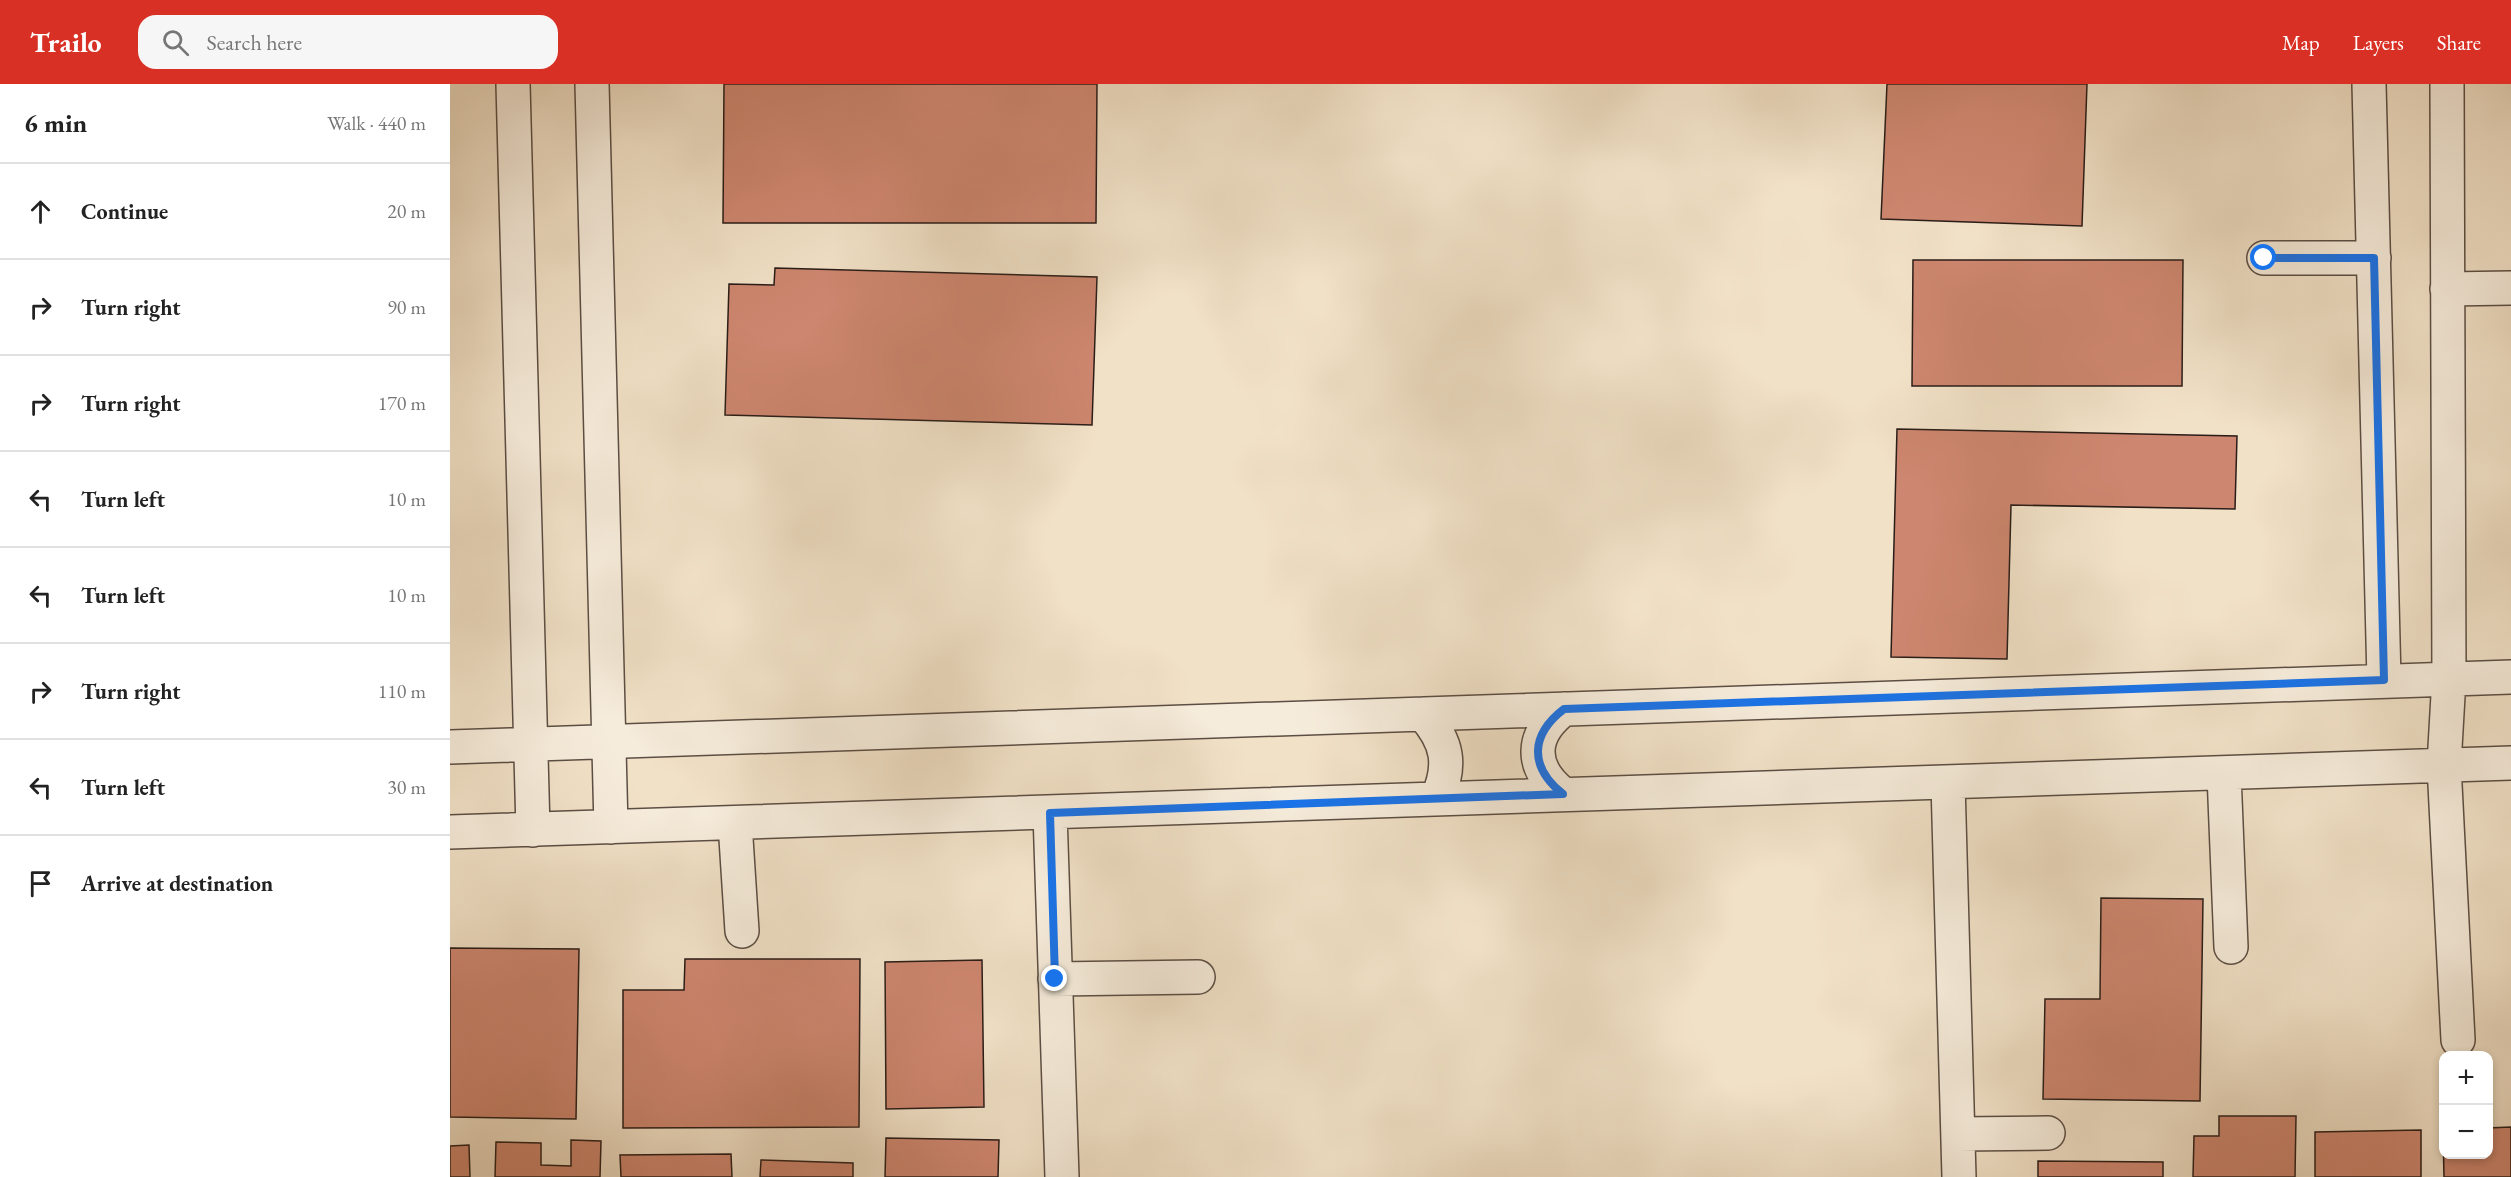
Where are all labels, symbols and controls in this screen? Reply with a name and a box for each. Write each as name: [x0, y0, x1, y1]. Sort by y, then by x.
search box: [138, 15, 558, 69]
text: Trailo: [30, 24, 102, 60]
icon: search: [159, 26, 192, 59]
text: Search here: [207, 28, 302, 57]
text: Map: [2282, 29, 2320, 56]
text: Layers: [2353, 29, 2404, 56]
text: Share: [2437, 29, 2481, 56]
text: 6 min: [24, 106, 87, 140]
text: Walk · 440 m: [327, 110, 426, 136]
icon: ahead: [24, 195, 57, 228]
text: Continue: [81, 197, 168, 226]
text: 20 m: [387, 198, 426, 224]
route start: [2250, 244, 2276, 270]
icon: right: [24, 291, 57, 324]
text: Turn right: [81, 293, 180, 322]
text: 90 m: [387, 294, 426, 320]
icon: right: [24, 387, 57, 420]
text: Turn right: [81, 389, 180, 418]
text: 170 m: [378, 390, 426, 416]
icon: left: [24, 483, 57, 516]
text: Turn left: [81, 485, 165, 514]
text: 10 m: [387, 486, 426, 512]
icon: left: [24, 579, 57, 612]
text: Turn left: [81, 581, 165, 610]
text: 10 m: [387, 582, 426, 608]
icon: right: [24, 675, 57, 708]
text: Turn right: [81, 677, 180, 706]
text: 110 m: [378, 678, 426, 704]
icon: left: [24, 771, 57, 804]
text: Turn left: [81, 773, 165, 802]
text: 30 m: [387, 774, 426, 800]
icon: arrive: [24, 867, 57, 900]
text: Arrive at destination: [81, 869, 273, 898]
route end: [1041, 965, 1067, 991]
map controls: [2439, 1051, 2493, 1159]
button: +: [2439, 1051, 2493, 1105]
button: −: [2439, 1105, 2493, 1159]

